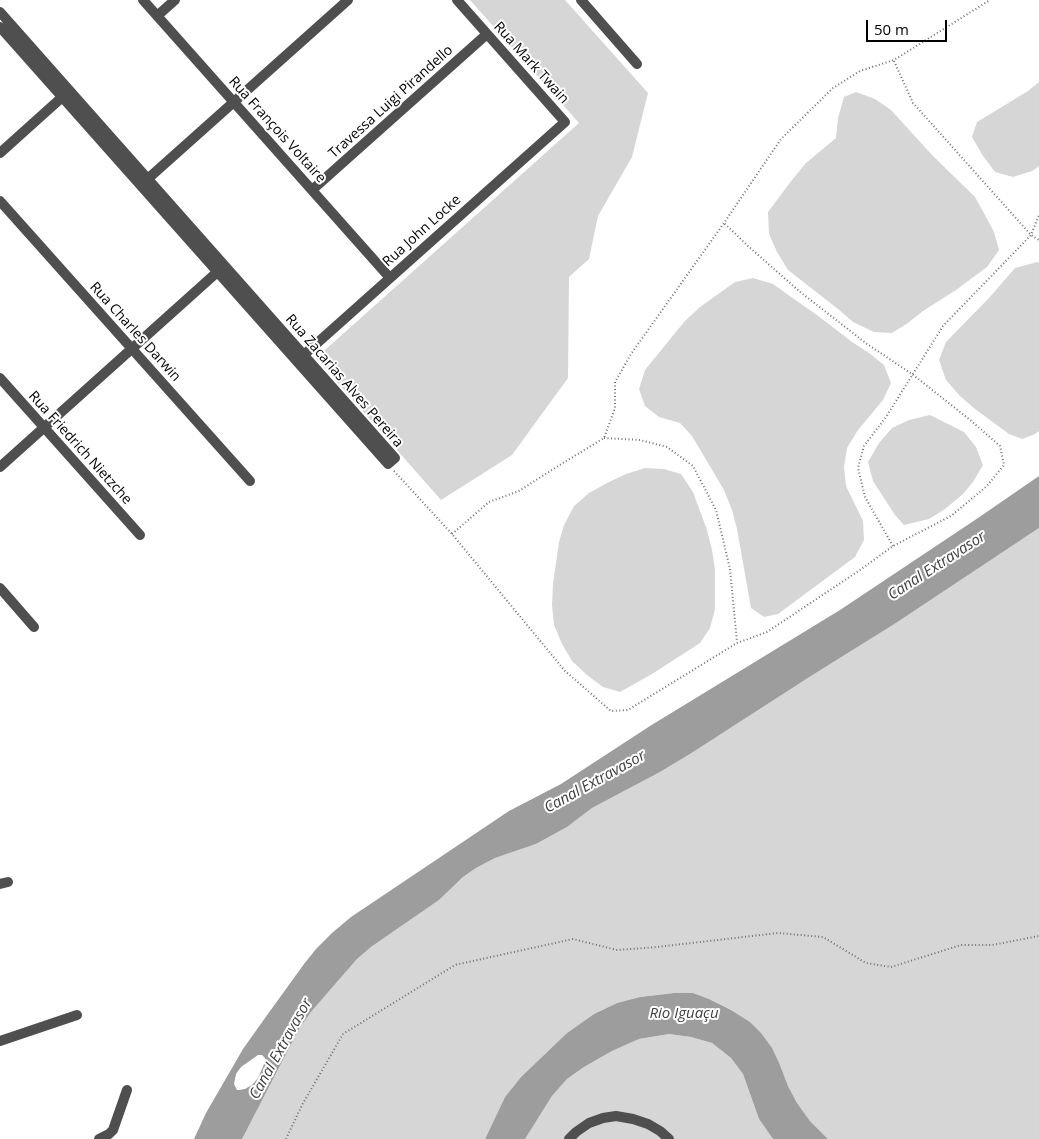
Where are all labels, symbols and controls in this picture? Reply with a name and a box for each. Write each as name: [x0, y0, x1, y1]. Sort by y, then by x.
scale bar: [869, 10, 950, 42]
street label: Rua Mark Twain: [490, 19, 572, 107]
text: 50 m: [874, 19, 909, 39]
street label: Travessa Luigi Pirandello: [326, 42, 456, 162]
street label: Rua François Voltaire: [225, 73, 329, 187]
street label: Rua John Locke: [379, 192, 465, 270]
street label: Rua Charles Darwin: [86, 279, 184, 385]
street label: Rua Zacarias Alves Pereira: [282, 311, 406, 451]
street label: Rua Friedrich Nietzche: [25, 388, 135, 508]
water label: Canal Extravasor: [885, 528, 989, 604]
water label: Canal Extravasor: [541, 747, 649, 817]
water label: Canal Extravasor: [246, 995, 316, 1103]
water label: Rio Iguaçu: [649, 1005, 719, 1023]

